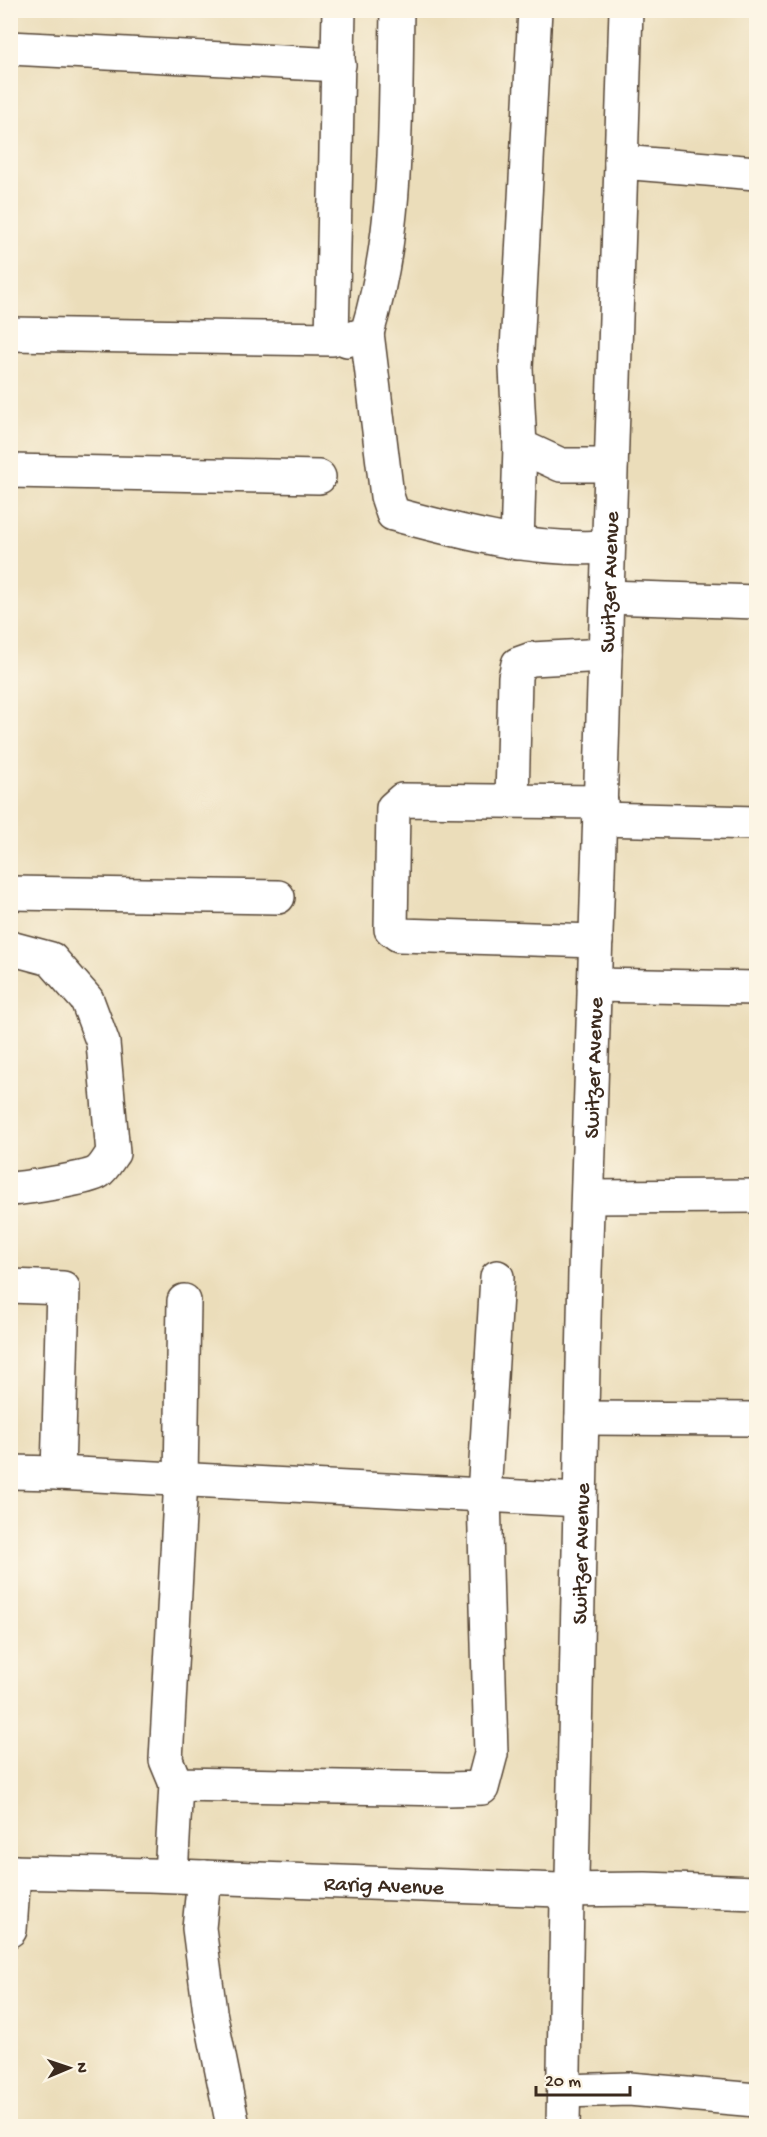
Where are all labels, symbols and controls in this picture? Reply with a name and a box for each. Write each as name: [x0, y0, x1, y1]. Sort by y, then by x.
street label: Switzer Avenue: [596, 511, 627, 653]
street label: Switzer Avenue: [580, 996, 611, 1139]
street label: Switzer Avenue: [568, 1482, 597, 1625]
street label: Rarig Avenue: [323, 1872, 445, 1903]
north arrow: [39, 2038, 99, 2098]
scale bar: [536, 2059, 630, 2097]
text: N: [71, 2062, 90, 2074]
text: 20 m: [545, 2072, 581, 2093]

